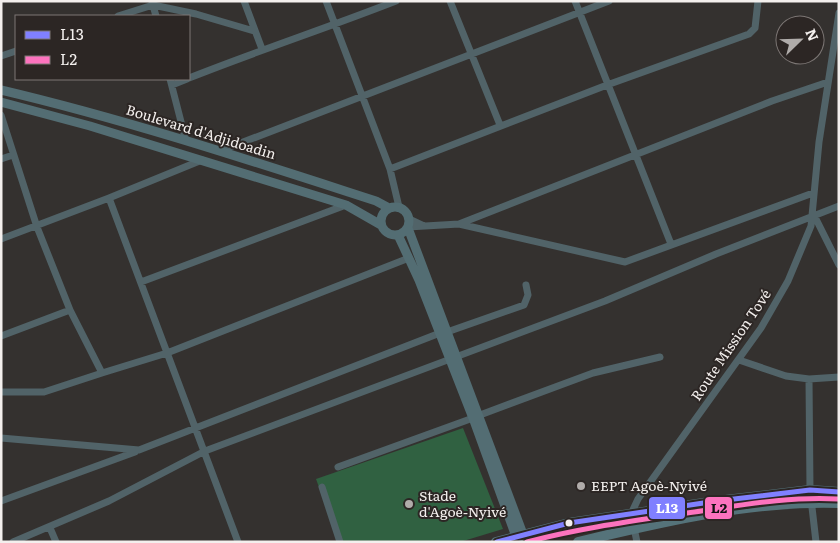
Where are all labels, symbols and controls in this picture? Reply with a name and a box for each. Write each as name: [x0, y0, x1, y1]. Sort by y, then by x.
legend: [15, 15, 190, 80]
north arrow: [775, 15, 825, 65]
text: L13: [60, 22, 84, 45]
text: N: [801, 25, 824, 44]
text: L2: [60, 47, 78, 70]
street label: Boulevard d'Adjidoadin: [124, 99, 279, 163]
street label: Route Mission Tové: [685, 285, 775, 404]
place label: EEPT Agoè-Nyivé: [591, 475, 707, 495]
marker: EEPT Agoè-Nyivé: [575, 480, 587, 492]
place label: Stade d'Agoè-Nyivé: [419, 485, 506, 521]
line badge: L13: [648, 496, 686, 520]
line badge: L2: [704, 496, 733, 520]
text: L13: [656, 497, 679, 517]
text: L2: [711, 497, 728, 517]
marker: Stade d'Agoè-Nyivé: [403, 498, 415, 510]
unlabelled marker: [564, 518, 574, 528]

